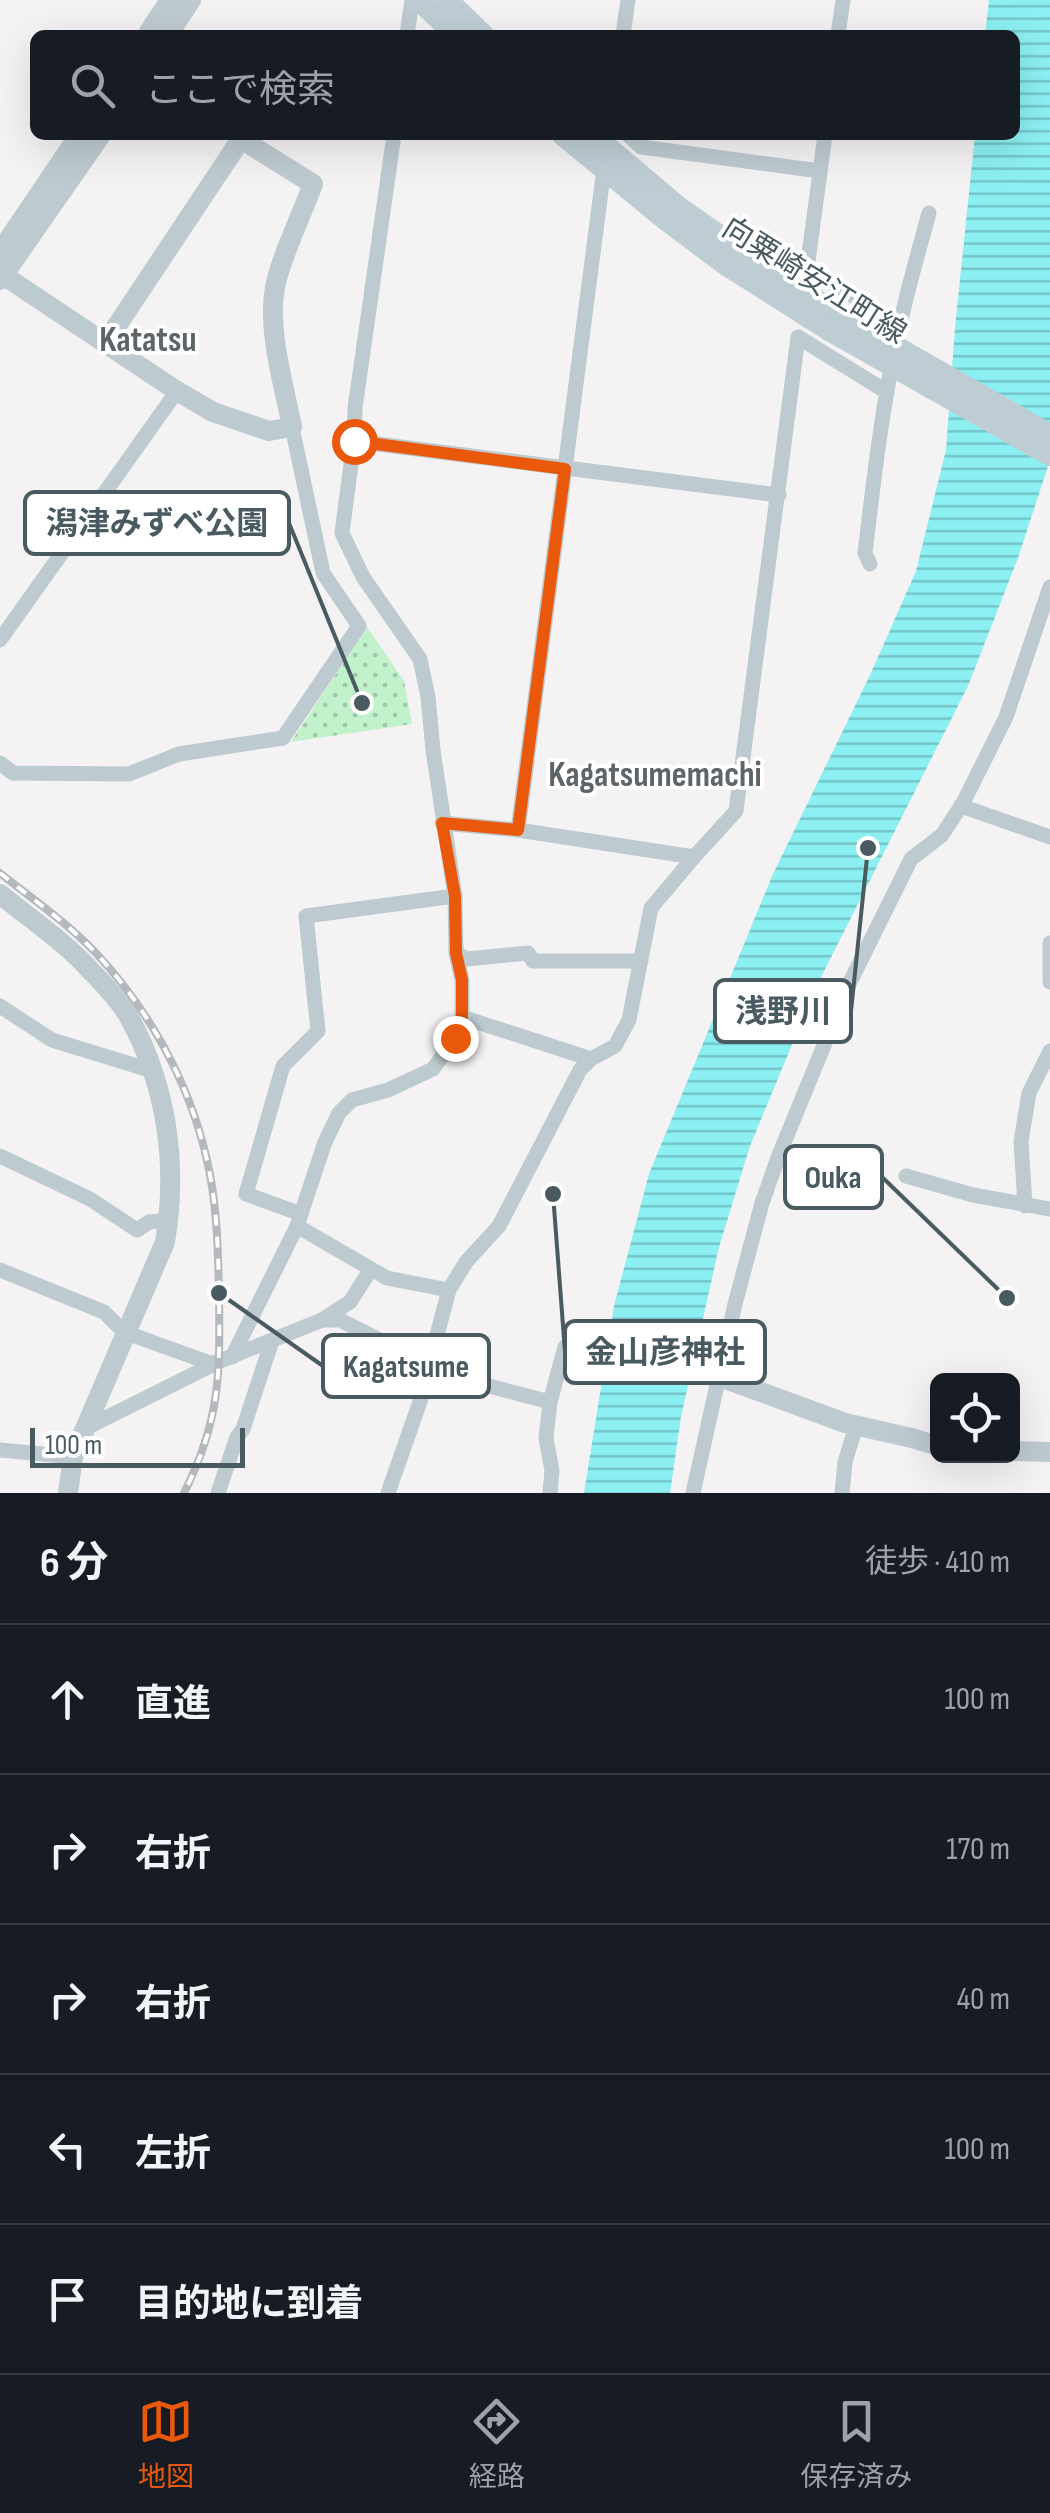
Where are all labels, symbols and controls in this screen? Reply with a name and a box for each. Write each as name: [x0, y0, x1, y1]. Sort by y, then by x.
search box: [30, 30, 1020, 140]
icon: search: [65, 58, 120, 113]
text: ここで検索: [145, 68, 335, 113]
street label: 向粟崎安江町線: [715, 210, 913, 352]
district label: Katatsu: [99, 319, 197, 362]
route start: [332, 419, 378, 465]
callout: 潟津みずべ公園: [25, 492, 289, 554]
text: 潟津みずべ公園: [46, 505, 268, 544]
district label: Kagatsumemachi: [548, 754, 762, 797]
callout: 浅野川: [715, 980, 851, 1042]
text: 浅野川: [735, 993, 831, 1032]
route end: [433, 1016, 479, 1062]
callout: Ouka: [785, 1146, 882, 1208]
text: Ouka: [804, 1159, 862, 1198]
callout: 金山彦神社: [565, 1321, 765, 1383]
text: 金山彦神社: [585, 1334, 745, 1373]
callout: Kagatsume: [323, 1335, 489, 1397]
text: Kagatsume: [343, 1348, 469, 1387]
map controls: [930, 1373, 1020, 1463]
button: locate: [930, 1373, 1020, 1463]
scale bar: [30, 1423, 245, 1468]
text: 100 m: [45, 1429, 102, 1462]
text: 6 分: [40, 1538, 108, 1589]
text: 徒歩 · 410 m: [865, 1543, 1010, 1582]
icon: ahead: [40, 1672, 95, 1727]
text: 100 m: [945, 1680, 1010, 1719]
text: 直進: [135, 1682, 211, 1727]
icon: right: [40, 1822, 95, 1877]
text: 170 m: [946, 1830, 1010, 1869]
text: 右折: [135, 1832, 211, 1877]
icon: right: [40, 1972, 95, 2027]
text: 40 m: [957, 1980, 1010, 2019]
text: 右折: [135, 1982, 211, 2027]
icon: left: [40, 2122, 95, 2177]
text: 100 m: [945, 2130, 1010, 2169]
text: 左折: [135, 2132, 211, 2177]
icon: arrive: [40, 2272, 95, 2327]
text: 目的地に到着: [135, 2282, 363, 2327]
tab: 地図: [138, 2394, 194, 2494]
tab: 経路: [469, 2394, 525, 2494]
tab: 保存済み: [800, 2394, 912, 2494]

